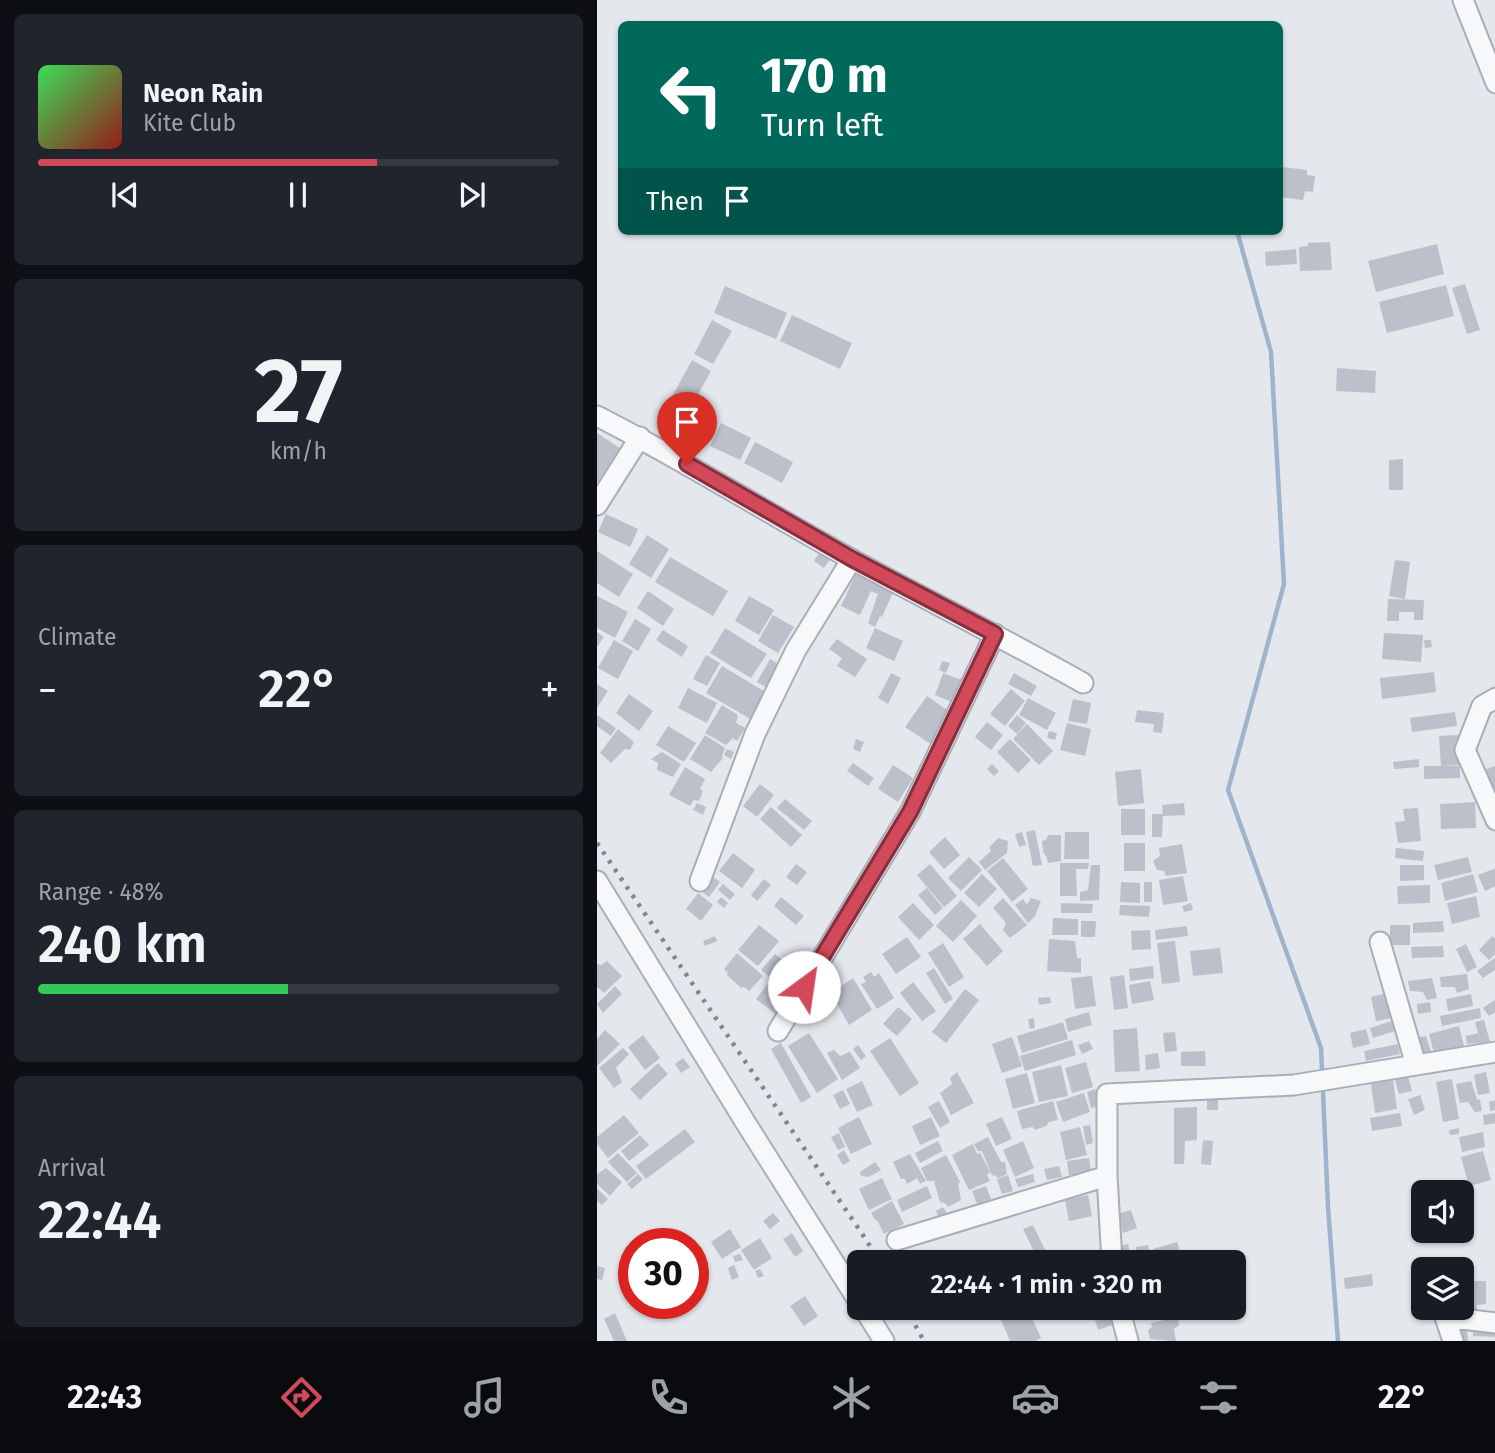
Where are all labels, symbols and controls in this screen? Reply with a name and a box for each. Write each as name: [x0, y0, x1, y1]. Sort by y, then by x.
text: 170 m: [761, 46, 888, 105]
icon: left: [646, 49, 737, 140]
text: Neon Rain: [143, 78, 263, 109]
text: Turn left: [761, 106, 883, 144]
text: Kite Club: [143, 109, 236, 137]
icon: previous: [106, 176, 144, 214]
icon: pause: [279, 176, 317, 214]
icon: next: [453, 176, 491, 214]
icon: arrive: [718, 182, 756, 220]
text: Then: [646, 186, 704, 217]
text: 27: [254, 337, 343, 446]
pin: [657, 392, 717, 464]
icon: arrive: [668, 403, 706, 441]
text: km/h: [270, 437, 327, 465]
text: Climate: [38, 623, 117, 651]
text: 22°: [258, 658, 339, 721]
text: −: [38, 667, 57, 713]
text: +: [540, 667, 559, 713]
text: Range · 48%: [38, 878, 163, 906]
text: 240 km: [38, 913, 207, 976]
position arrow: [767, 950, 841, 1024]
text: Arrival: [38, 1154, 105, 1182]
map controls: [1411, 1180, 1474, 1320]
button: sound: [1411, 1180, 1474, 1243]
text: 22:44: [38, 1189, 161, 1252]
speed limit sign: 30: [618, 1228, 709, 1319]
button: layers: [1411, 1257, 1474, 1320]
text: 22:44 · 1 min · 320 m: [930, 1269, 1163, 1300]
icon: directions: [277, 1373, 326, 1422]
icon: music: [460, 1373, 509, 1422]
icon: phone: [644, 1373, 693, 1422]
icon: climate: [827, 1373, 876, 1422]
icon: car: [1011, 1373, 1060, 1422]
icon: filters: [1194, 1373, 1243, 1422]
text: 22:43: [67, 1378, 142, 1416]
text: 22°: [1378, 1378, 1428, 1416]

